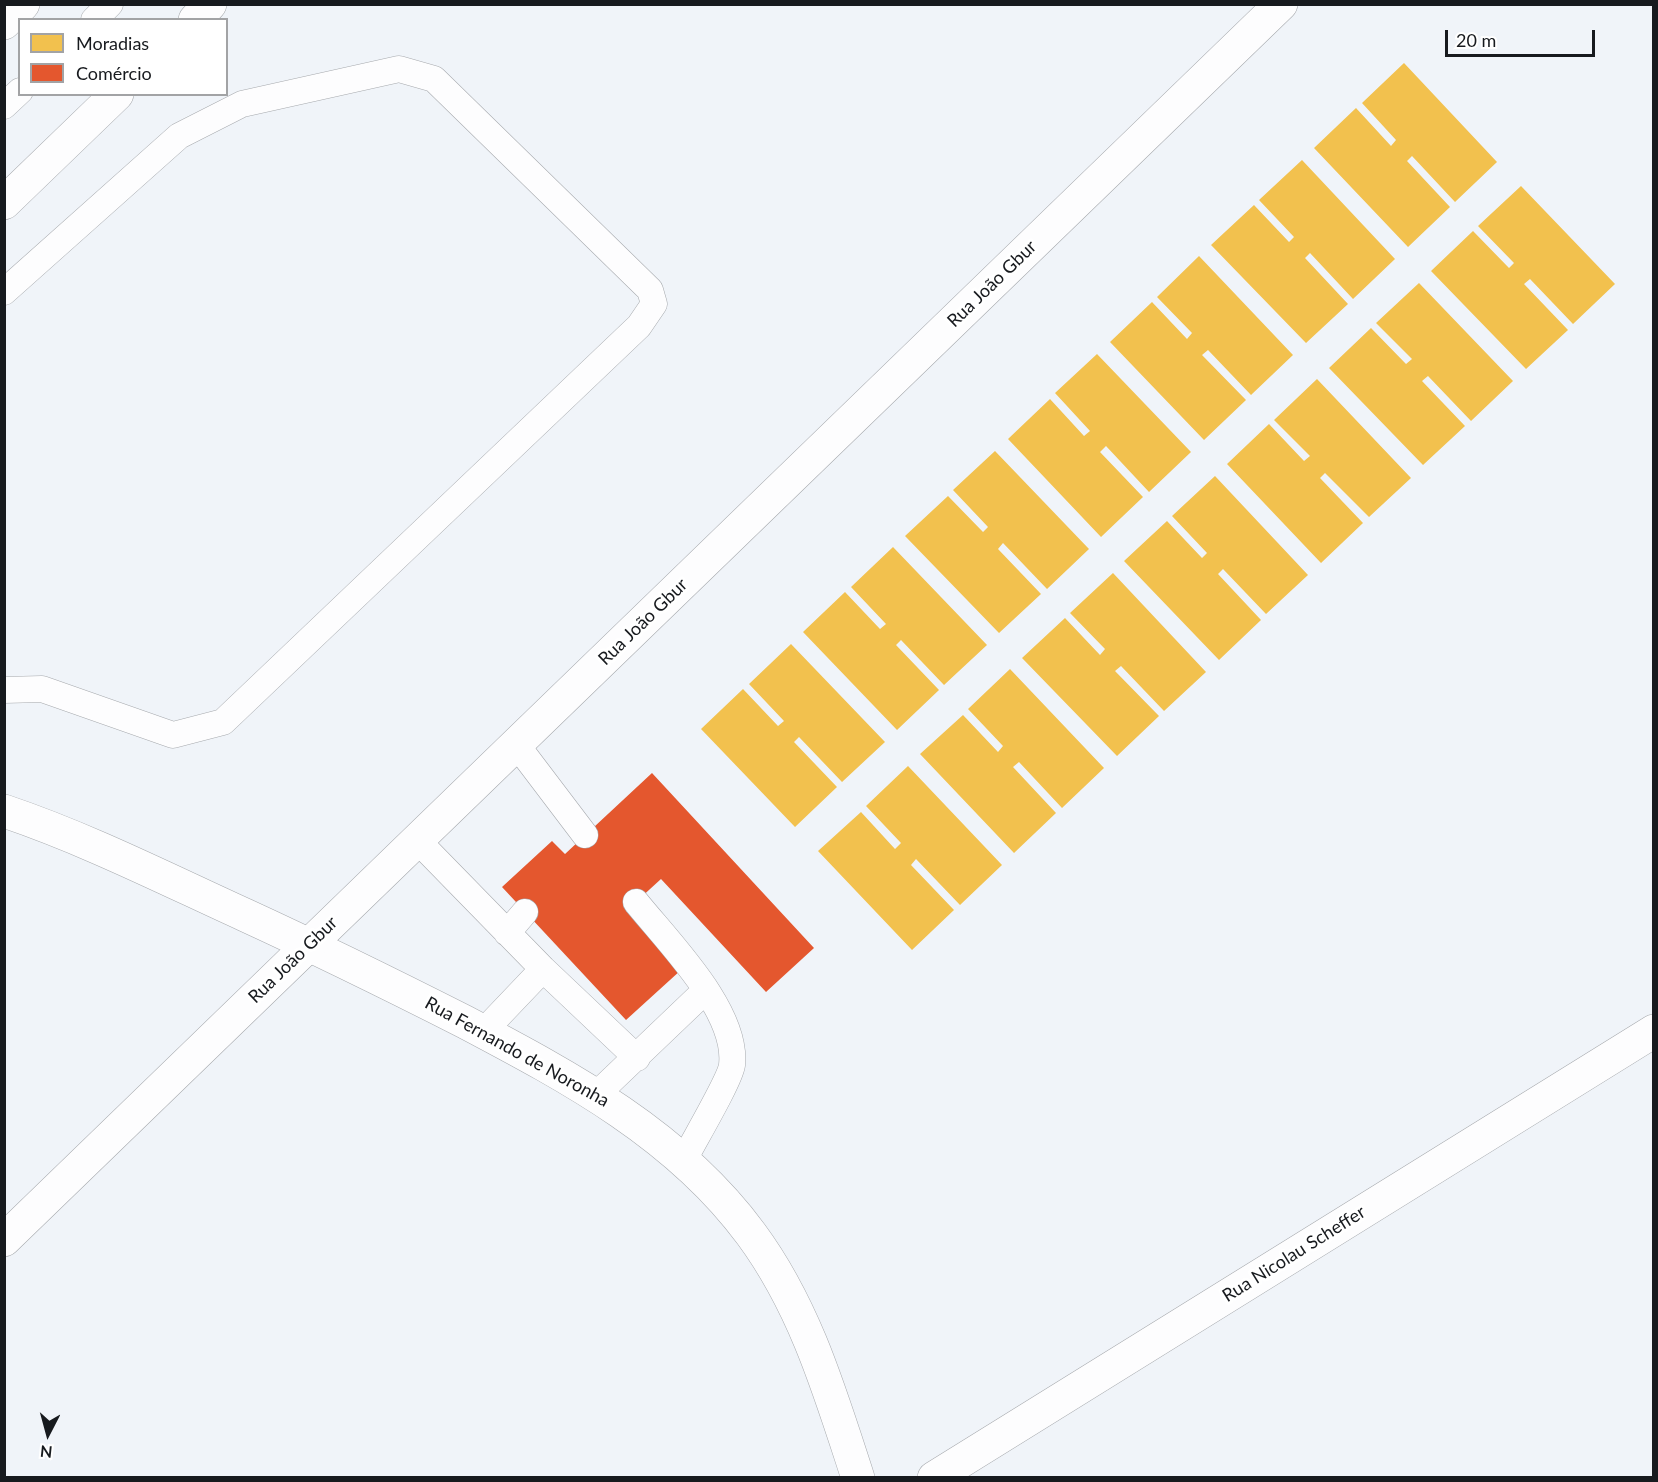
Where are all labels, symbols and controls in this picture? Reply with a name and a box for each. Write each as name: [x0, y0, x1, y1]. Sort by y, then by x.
legend: [18, 18, 228, 96]
scale bar: [1448, 18, 1598, 56]
text: 20 m: [1456, 29, 1496, 51]
text: Moradias: [76, 32, 149, 54]
text: Comércio: [76, 62, 152, 84]
street label: Rua João Gbur: [943, 236, 1041, 332]
street label: Rua João Gbur: [594, 574, 692, 670]
street label: Rua João Gbur: [244, 912, 342, 1008]
street label: Rua Fernando de Noronha: [421, 992, 613, 1112]
street label: Rua Nicolau Scheffer: [1219, 1201, 1369, 1307]
north arrow: [18, 1404, 78, 1464]
text: N: [39, 1442, 53, 1462]

